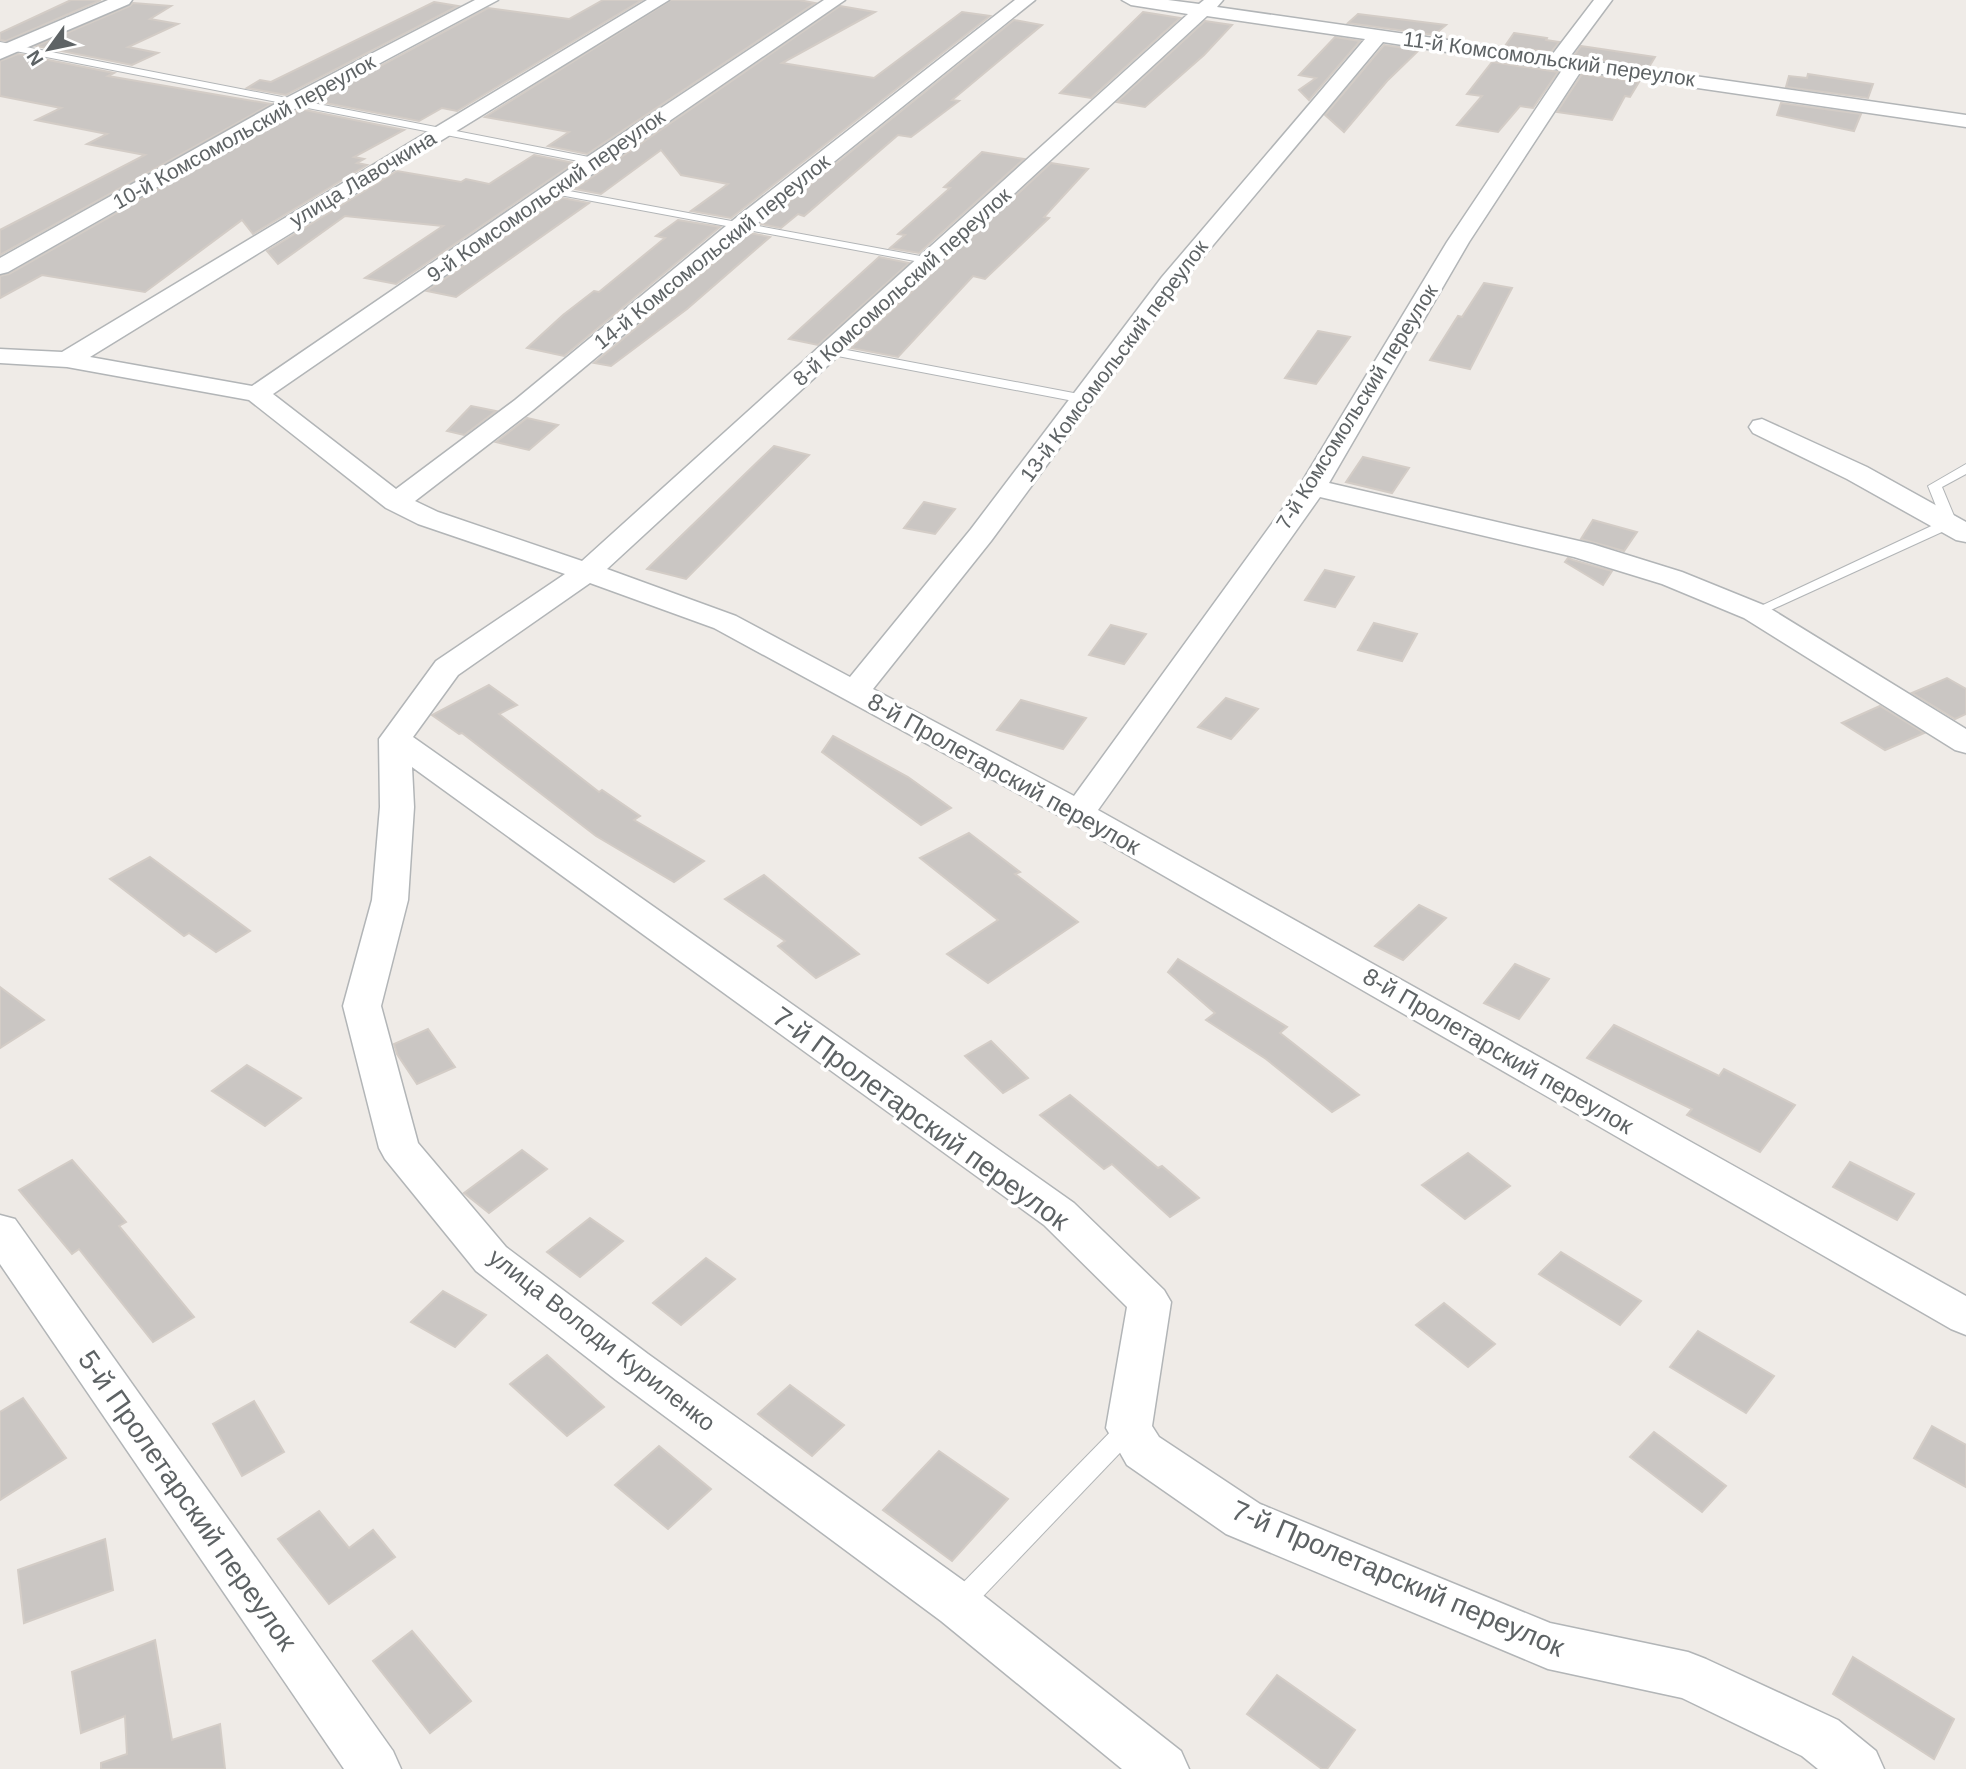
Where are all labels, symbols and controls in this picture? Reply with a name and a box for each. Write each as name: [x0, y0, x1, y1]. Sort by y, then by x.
north arrow: [14, 14, 84, 84]
street label: 11-й Комсомольский переулок: [1402, 27, 1697, 91]
text: N: [23, 47, 48, 69]
street label: 10-й Комсомольский переулок: [109, 49, 380, 213]
street label: 9-й Комсомольский переулок: [423, 104, 669, 287]
street label: улица Лавочкина: [286, 126, 440, 231]
street label: 14-й Комсомольский переулок: [589, 149, 835, 354]
street label: 8-й Комсомольский переулок: [788, 182, 1016, 390]
street label: 13-й Комсомольский переулок: [1015, 235, 1212, 486]
street label: 7-й Комсомольский переулок: [1271, 279, 1442, 533]
street label: 8-й Пролетарский переулок: [863, 687, 1146, 860]
street label: 8-й Пролетарский переулок: [1358, 962, 1638, 1139]
street label: 7-й Пролетарский переулок: [767, 1001, 1075, 1237]
street label: улица Володи Куриленко: [484, 1243, 721, 1436]
street label: 5-й Пролетарский переулок: [72, 1345, 303, 1657]
street label: 7-й Пролетарский переулок: [1227, 1494, 1569, 1663]

